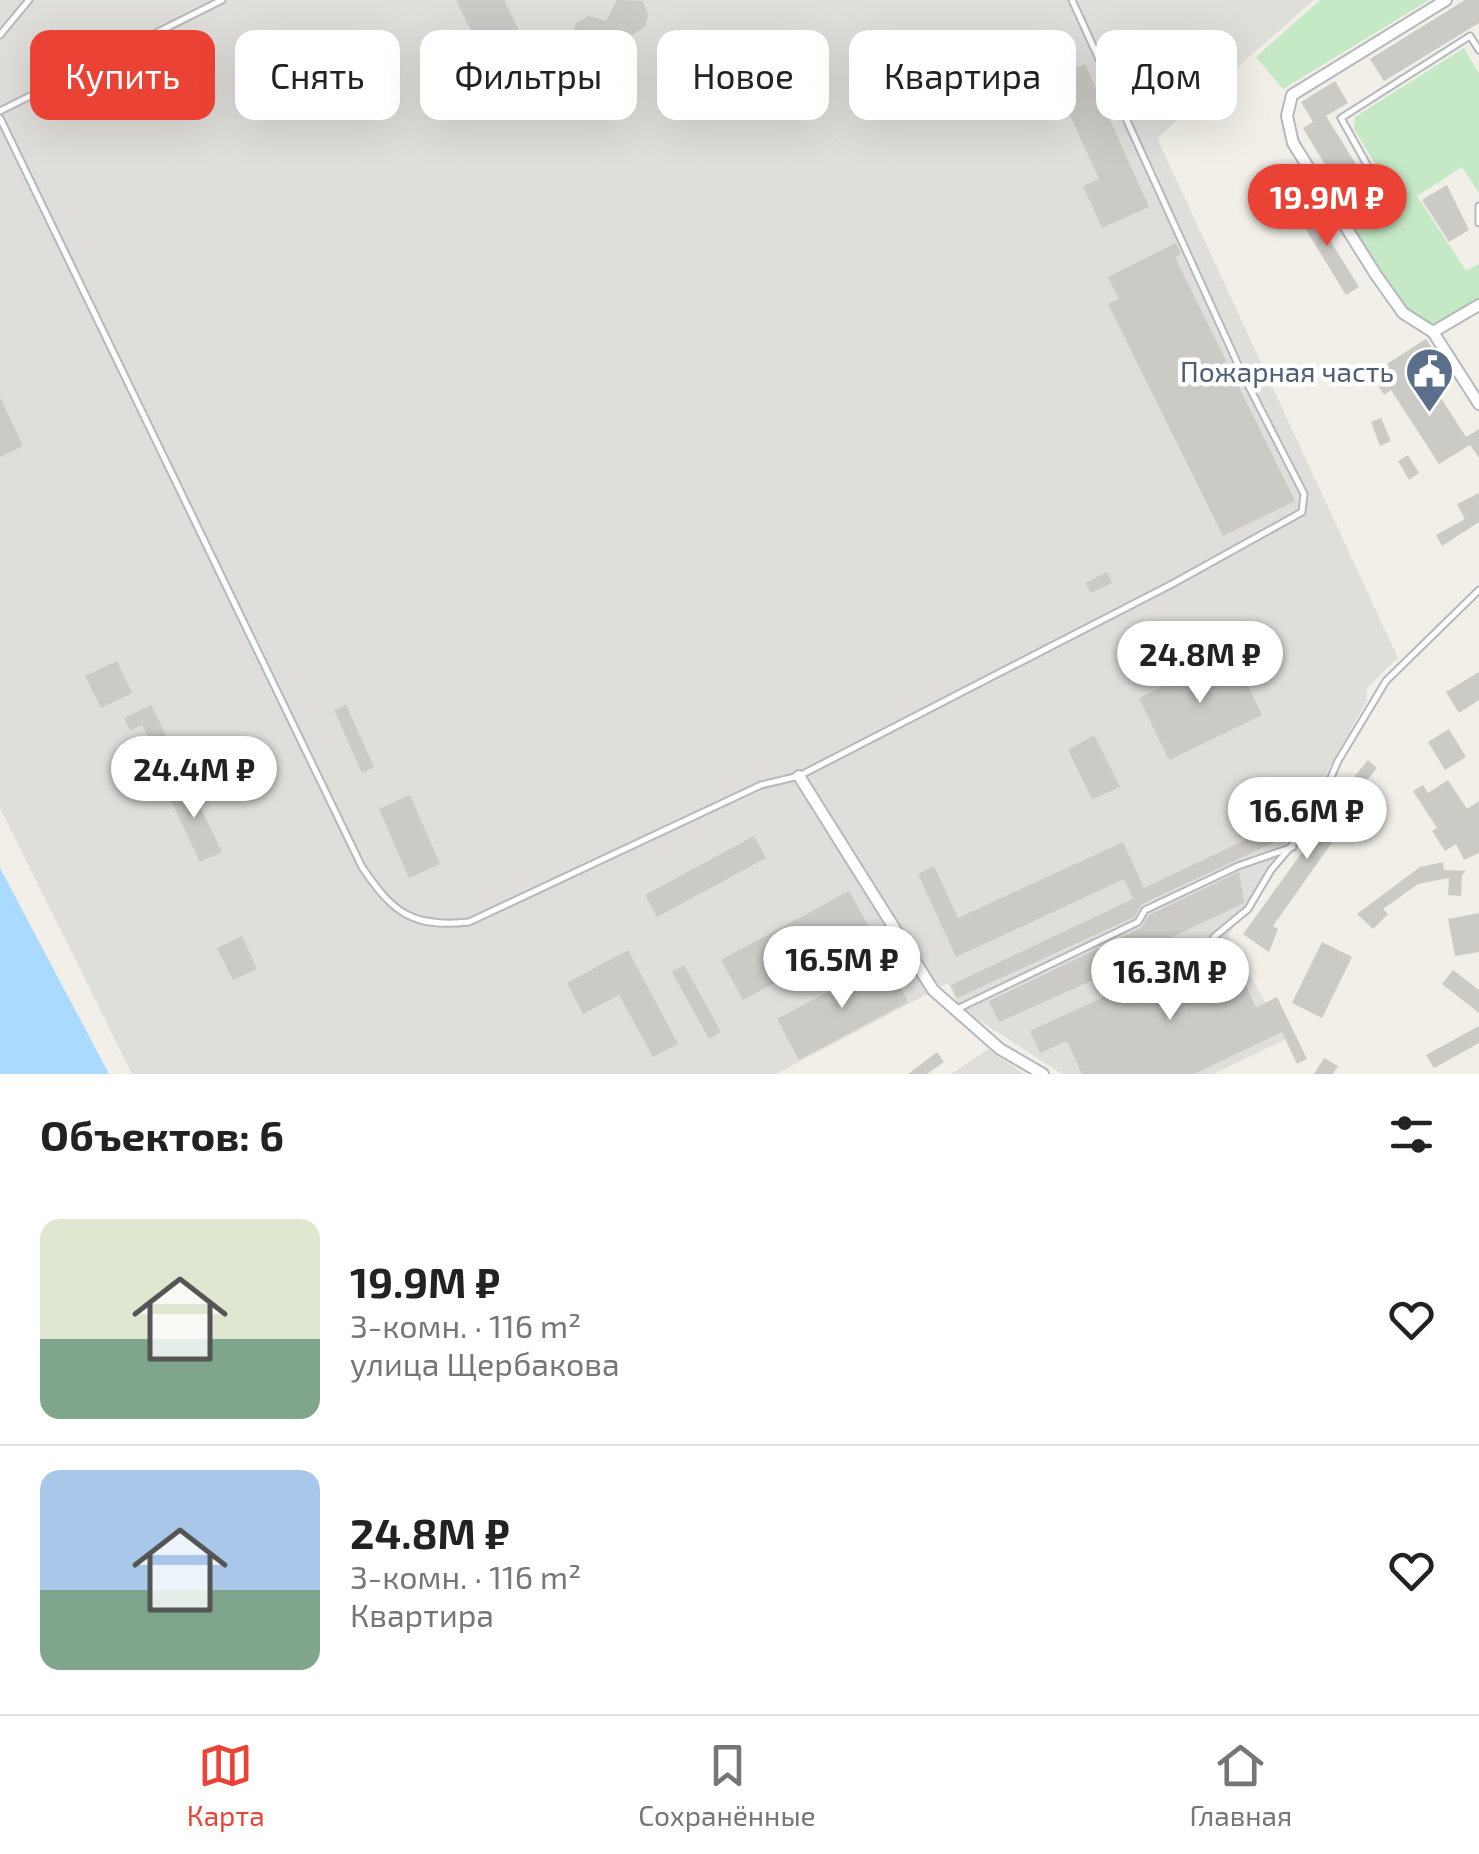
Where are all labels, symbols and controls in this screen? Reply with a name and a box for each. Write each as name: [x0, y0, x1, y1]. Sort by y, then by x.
chip: Купить: [30, 30, 215, 120]
chip: Снять: [235, 30, 400, 120]
chip: Фильтры: [420, 30, 637, 120]
chip: Новое: [657, 30, 829, 120]
chip: Квартира: [849, 30, 1076, 120]
chip: Дом: [1096, 30, 1237, 120]
pin: 19.9M ₽: [1235, 164, 1419, 249]
text: 19.9M ₽: [1270, 177, 1384, 215]
public building icon: Пожарная часть: [1403, 346, 1455, 414]
place label: Пожарная часть: [1180, 354, 1394, 388]
pin: 24.8M ₽: [1108, 621, 1292, 706]
text: 24.8M ₽: [1139, 634, 1261, 672]
pin: 24.4M ₽: [102, 736, 286, 821]
text: 24.4M ₽: [133, 749, 255, 787]
pin: 16.6M ₽: [1215, 777, 1399, 862]
text: 16.6M ₽: [1250, 790, 1364, 828]
pin: 16.5M ₽: [750, 926, 934, 1011]
pin: 16.3M ₽: [1078, 938, 1262, 1023]
text: 16.5M ₽: [785, 939, 899, 977]
text: 16.3M ₽: [1113, 951, 1227, 989]
icon: filters: [1384, 1107, 1439, 1162]
text: Объектов: 6: [40, 1109, 284, 1159]
text: 19.9M ₽: [350, 1256, 500, 1306]
icon: home: [120, 1259, 240, 1379]
icon: heart: [1384, 1292, 1439, 1347]
text: 3-комн. · 116 m²: [350, 1306, 581, 1344]
text: улица Щербакова: [350, 1344, 620, 1382]
text: 24.8M ₽: [350, 1507, 510, 1557]
icon: home: [120, 1510, 240, 1630]
icon: heart: [1384, 1543, 1439, 1598]
text: 3-комн. · 116 m²: [350, 1557, 581, 1595]
text: Квартира: [350, 1595, 494, 1633]
tab: Карта: [187, 1738, 265, 1832]
tab: Сохранённые: [638, 1738, 816, 1832]
tab: Главная: [1189, 1738, 1292, 1832]

